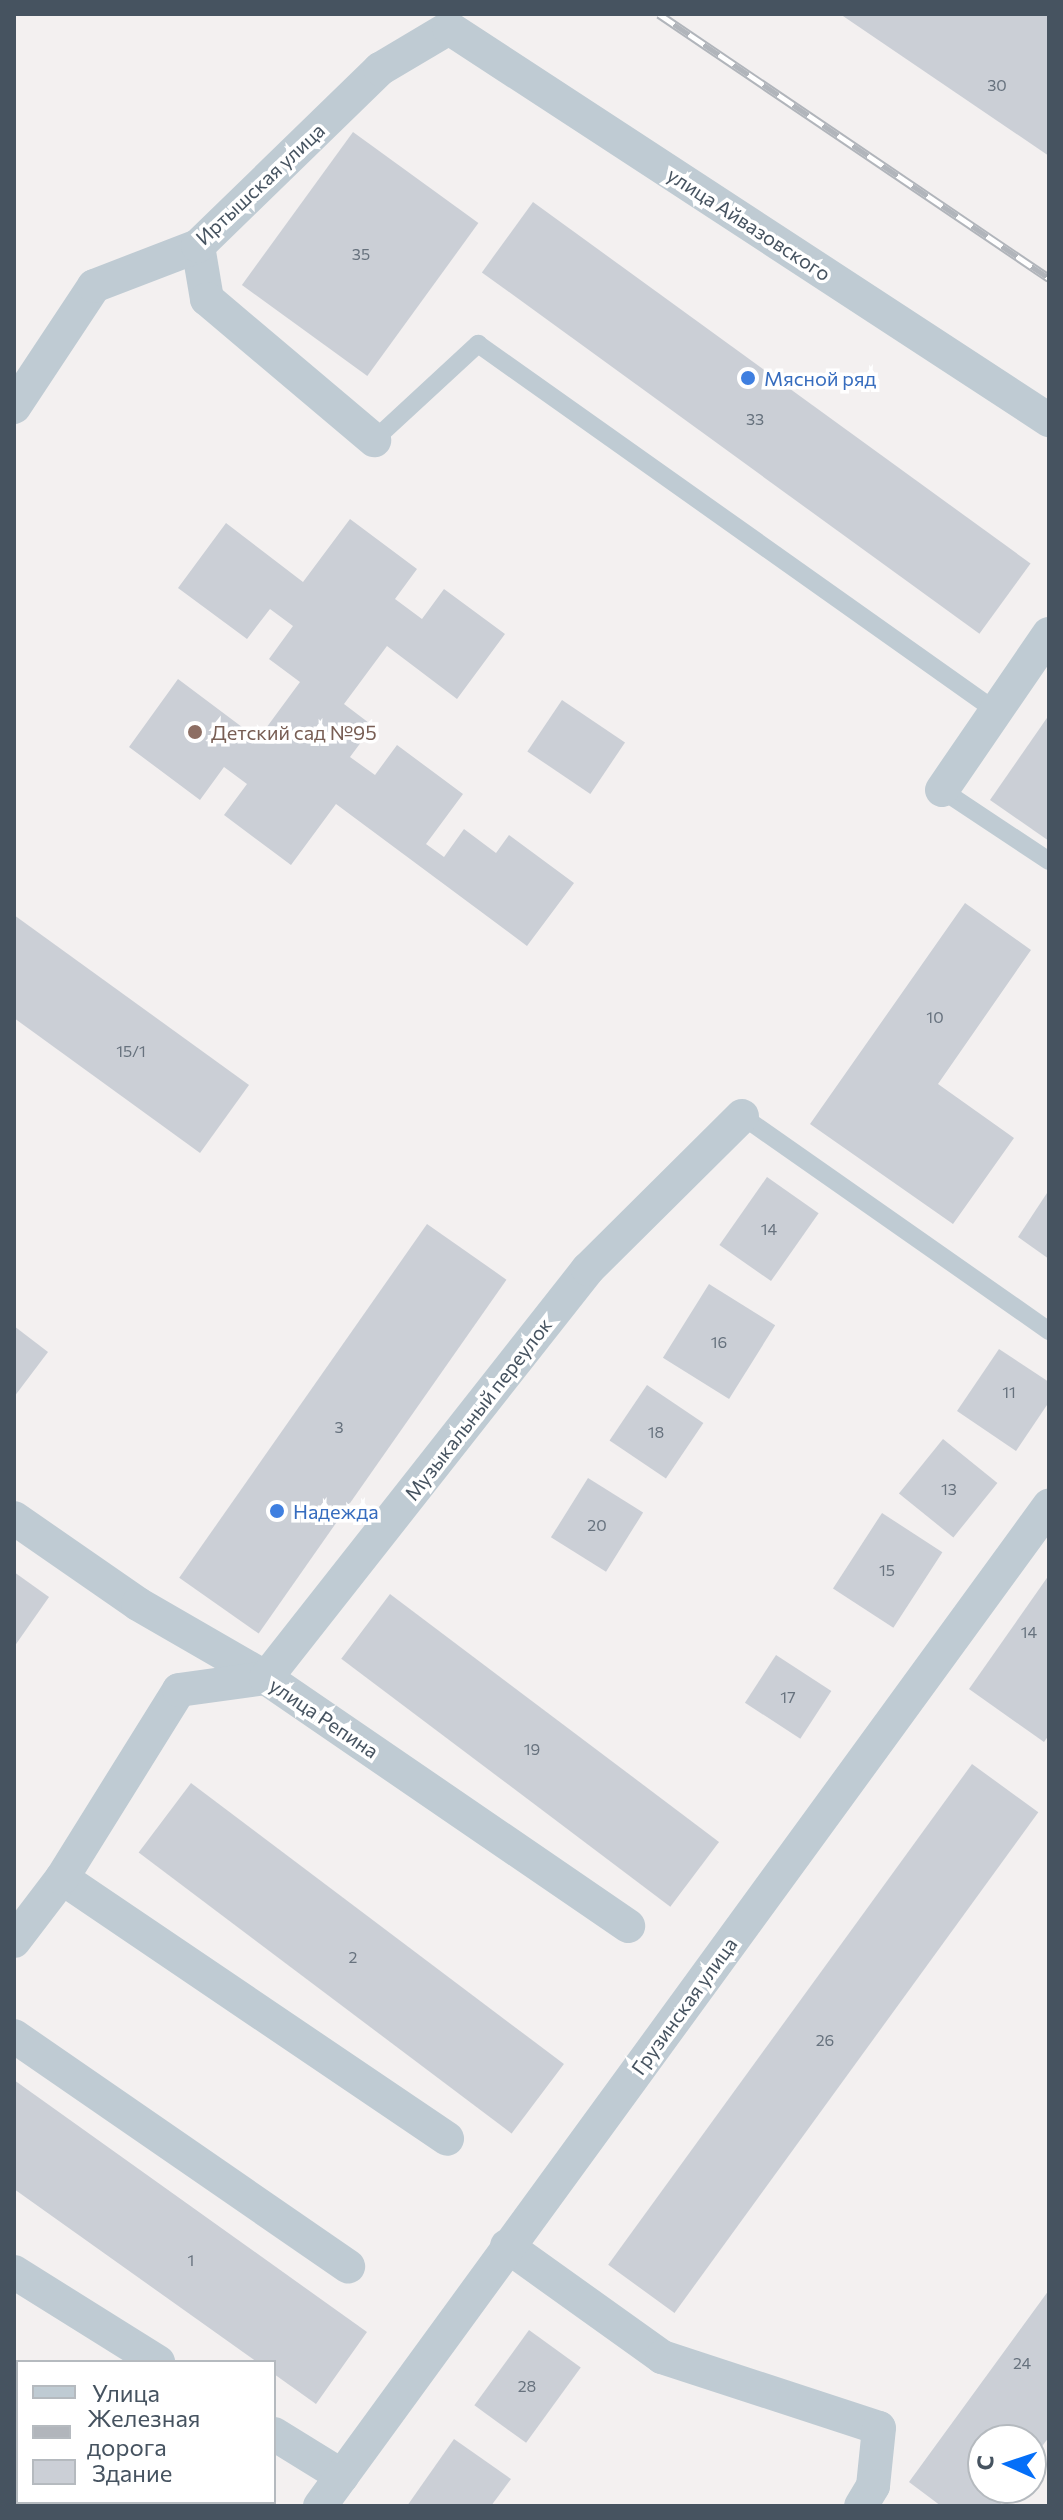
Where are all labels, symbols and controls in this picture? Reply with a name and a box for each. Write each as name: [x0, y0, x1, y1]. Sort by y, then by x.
house number: 30: [987, 75, 1007, 95]
street label: Иртышская улица: [191, 118, 329, 250]
street label: улица Айвазовского: [663, 162, 835, 286]
house number: 35: [352, 244, 370, 264]
place label: Мясной ряд: [764, 366, 876, 390]
marker: Мясной ряд: [739, 369, 757, 387]
house number: 33: [746, 409, 764, 429]
place label: Детский сад №95: [211, 720, 377, 744]
marker: Детский сад №95: [186, 723, 204, 741]
house number: 10: [926, 1007, 944, 1027]
house number: 15/1: [116, 1041, 146, 1061]
house number: 14: [761, 1219, 777, 1239]
street label: Музыкальный переулок: [399, 1313, 557, 1505]
house number: 16: [711, 1332, 727, 1352]
house number: 11: [1002, 1382, 1016, 1402]
house number: 3: [334, 1417, 344, 1437]
house number: 18: [648, 1422, 664, 1442]
house number: 13: [941, 1479, 957, 1499]
place label: Надежда: [293, 1499, 379, 1523]
marker: Надежда: [268, 1502, 286, 1520]
house number: 20: [587, 1515, 607, 1535]
house number: 15: [879, 1560, 895, 1580]
house number: 14: [1021, 1622, 1037, 1642]
street label: улица Репина: [265, 1673, 383, 1763]
house number: 17: [780, 1687, 796, 1707]
house number: 19: [524, 1739, 540, 1759]
street label: Грузинская улица: [626, 1933, 742, 2079]
house number: 2: [349, 1947, 357, 1967]
house number: 26: [816, 2030, 834, 2050]
house number: 1: [188, 2250, 194, 2270]
house number: 24: [1013, 2353, 1031, 2373]
legend: [16, 2360, 276, 2504]
house number: 28: [518, 2376, 536, 2396]
text: Улица: [92, 2378, 160, 2407]
text: Железная дорога: [87, 2403, 200, 2461]
north arrow: [967, 2424, 1047, 2504]
text: С: [971, 2455, 998, 2471]
text: Здание: [92, 2458, 172, 2487]

